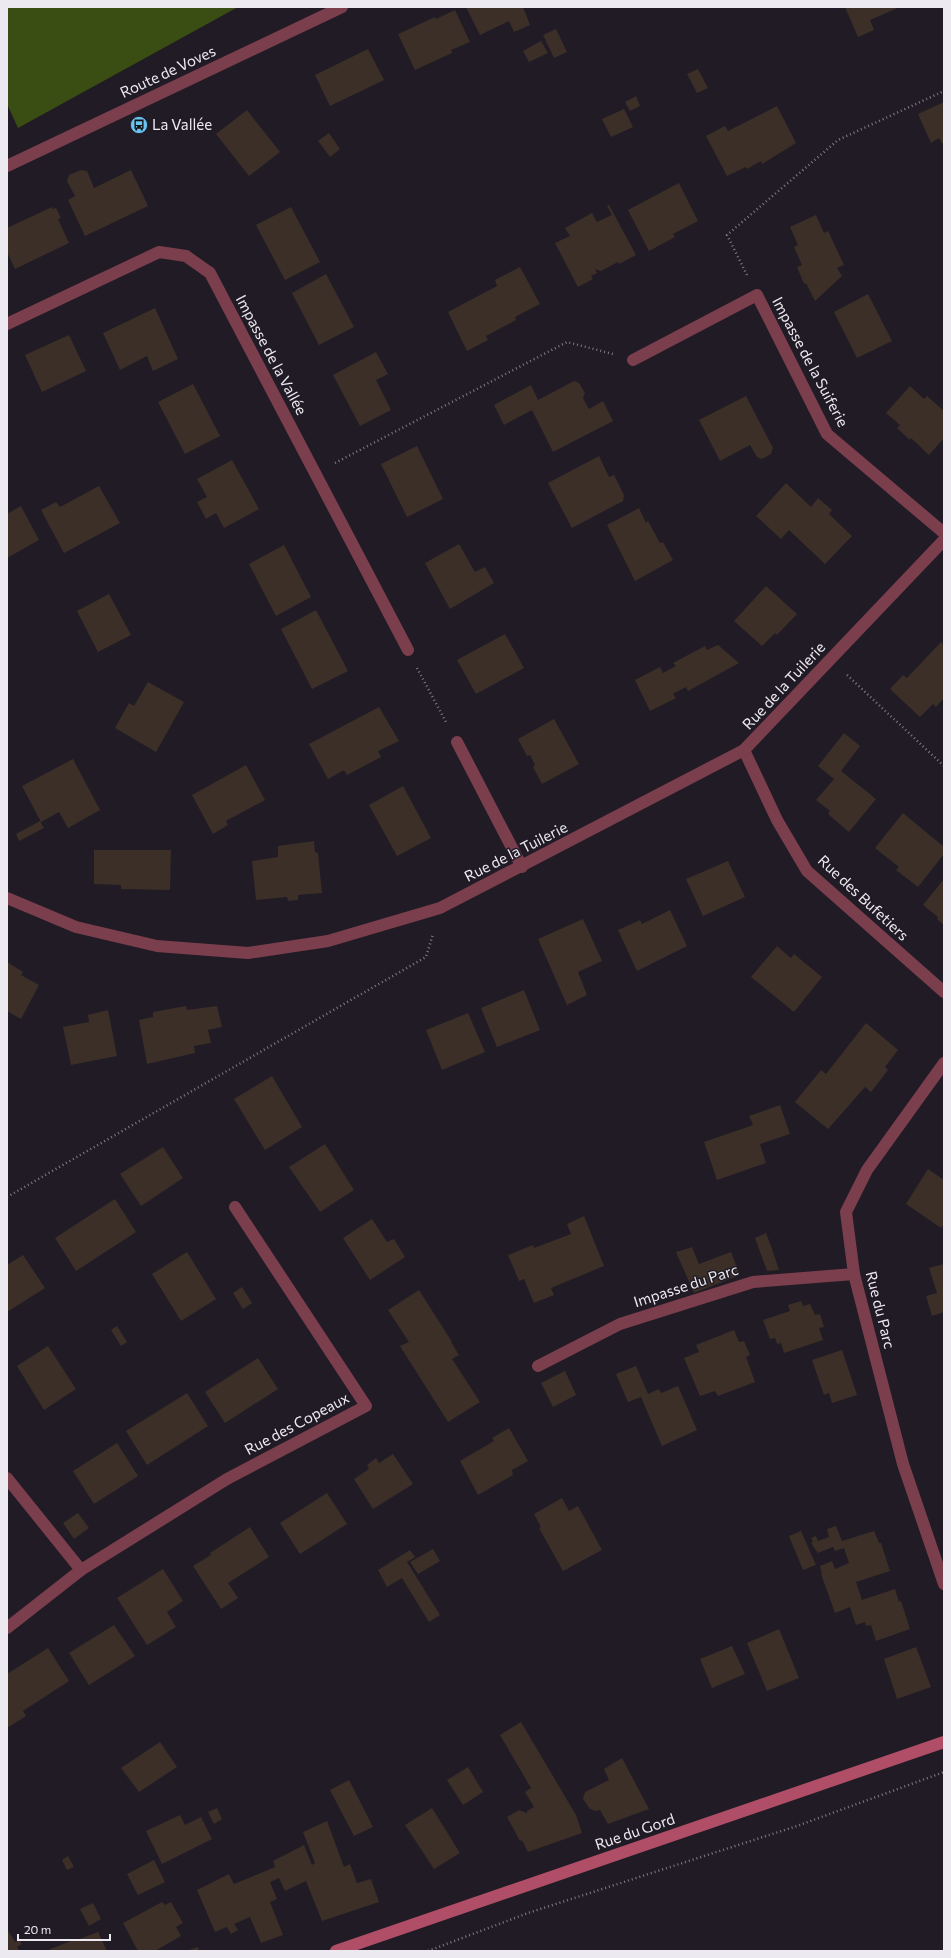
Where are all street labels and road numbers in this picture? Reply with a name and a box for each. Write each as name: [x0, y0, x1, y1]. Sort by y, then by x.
street label: Route de Voves: [117, 41, 218, 101]
street label: Impasse de la Vallée: [233, 292, 311, 418]
street label: Impasse de la Suiferie: [769, 293, 853, 430]
street label: Rue de la Tuilerie: [738, 638, 829, 733]
street label: Rue de la Tuilerie: [461, 817, 570, 885]
street label: Rue des Bufetiers: [815, 851, 913, 944]
street label: Impasse du Parc: [631, 1260, 740, 1310]
street label: Rue du Parc: [863, 1269, 899, 1350]
street label: Rue des Copeaux: [241, 1388, 352, 1458]
street label: Rue du Gord: [592, 1809, 677, 1853]

